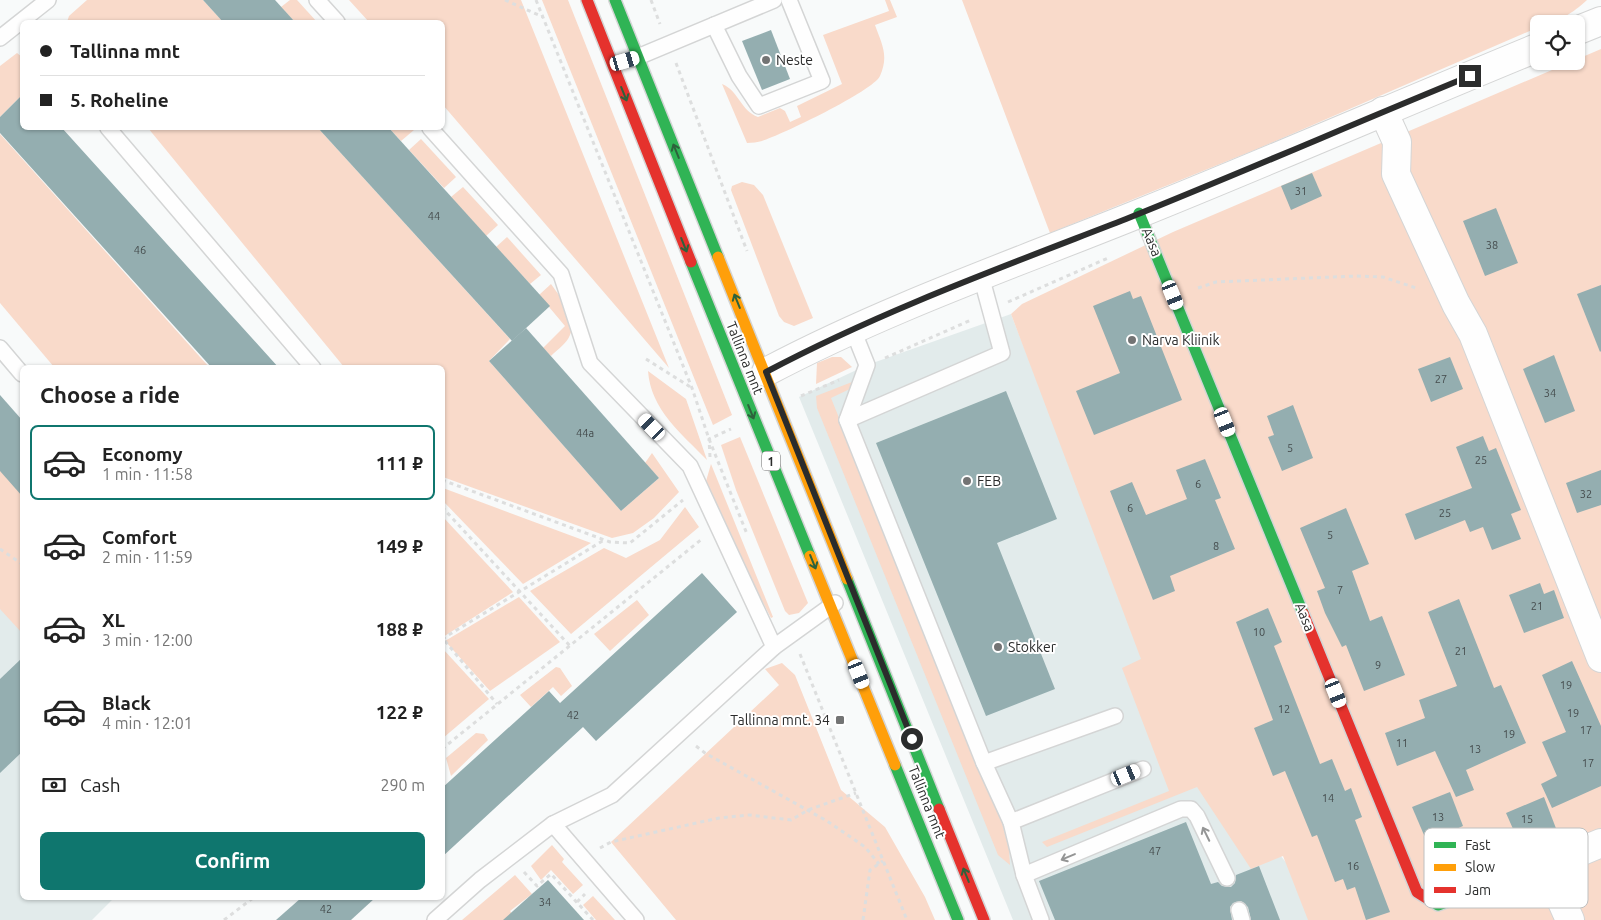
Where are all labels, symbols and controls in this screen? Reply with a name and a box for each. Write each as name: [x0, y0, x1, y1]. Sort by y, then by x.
map controls: [1530, 15, 1585, 70]
button: locate: [1530, 15, 1585, 70]
text: Tallinna mnt: [70, 40, 180, 62]
car: [608, 50, 641, 72]
place label: Neste: [776, 52, 813, 68]
marker: Neste: [760, 54, 772, 66]
route end: [1459, 65, 1481, 87]
one-way arrow: [620, 86, 629, 101]
text: 5. Roheline: [70, 89, 169, 111]
one-way arrow: [671, 144, 680, 159]
house number: 31: [1295, 185, 1307, 197]
house number: 44: [428, 210, 440, 222]
street label: Aasa: [1139, 225, 1165, 259]
one-way arrow: [680, 237, 689, 252]
house number: 38: [1486, 239, 1498, 251]
house number: 46: [134, 244, 146, 256]
car: [1160, 278, 1185, 312]
one-way arrow: [732, 294, 742, 309]
street label: Tallinna mnt: [723, 319, 767, 397]
place label: Narva Kliinik: [1142, 332, 1220, 348]
marker: Narva Kliinik: [1126, 334, 1138, 346]
house number: 27: [1435, 373, 1447, 385]
text: Choose a ride: [40, 382, 180, 407]
house number: 34: [1544, 387, 1556, 399]
one-way arrow: [747, 404, 756, 419]
car: [1212, 405, 1237, 439]
car: [636, 411, 667, 443]
house number: 44a: [576, 427, 594, 439]
icon: car: [42, 440, 87, 485]
house number: 5: [1287, 442, 1293, 454]
text: Economy: [102, 443, 183, 465]
text: 111 ₽: [376, 452, 423, 474]
road number: 1: [762, 452, 780, 471]
house number: 25: [1475, 454, 1487, 466]
text: 1 min · 11:58: [102, 465, 193, 483]
place label: FEB: [977, 473, 1001, 489]
marker: FEB: [961, 475, 973, 487]
house number: 6: [1195, 478, 1201, 490]
house number: 32: [1580, 488, 1592, 500]
house number: 6: [1127, 502, 1133, 514]
house number: 25: [1439, 507, 1451, 519]
icon: car: [42, 523, 87, 568]
text: Comfort: [102, 526, 177, 548]
house number: 5: [1327, 529, 1333, 541]
text: 149 ₽: [376, 535, 423, 557]
house number: 8: [1213, 540, 1219, 552]
text: 2 min · 11:59: [102, 548, 193, 566]
one-way arrow: [809, 554, 819, 569]
house number: 7: [1337, 584, 1343, 596]
street label: Aasa: [1292, 600, 1318, 634]
house number: 21: [1531, 600, 1543, 612]
icon: car: [42, 606, 87, 651]
text: XL: [102, 609, 125, 631]
text: 188 ₽: [376, 618, 423, 640]
house number: 10: [1253, 626, 1265, 638]
text: 3 min · 12:00: [102, 631, 193, 649]
place label: Stokker: [1008, 639, 1057, 655]
marker: Stokker: [992, 641, 1004, 653]
house number: 21: [1455, 645, 1467, 657]
car: [846, 657, 871, 691]
house number: 9: [1375, 659, 1381, 671]
car: [1323, 676, 1348, 710]
house number: 19: [1560, 679, 1572, 691]
icon: car: [42, 689, 87, 734]
text: Black: [102, 692, 151, 714]
text: 122 ₽: [376, 701, 423, 723]
house number: 12: [1278, 703, 1290, 715]
house number: 19: [1567, 707, 1579, 719]
house number: 42: [567, 709, 579, 721]
place label: Tallinna mnt. 34: [730, 712, 830, 728]
text: 4 min · 12:01: [102, 714, 193, 732]
marker: Tallinna mnt. 34: [834, 714, 846, 726]
house number: 17: [1580, 724, 1592, 736]
route start: [901, 728, 923, 750]
house number: 19: [1503, 728, 1515, 740]
house number: 11: [1396, 737, 1408, 749]
house number: 13: [1469, 743, 1481, 755]
house number: 17: [1582, 757, 1594, 769]
car: [1109, 762, 1142, 788]
street label: Tallinna mnt: [905, 763, 949, 841]
icon: cash: [40, 771, 68, 799]
text: Cash: [80, 774, 121, 796]
text: 290 m: [380, 776, 425, 794]
house number: 14: [1322, 792, 1334, 804]
house number: 13: [1432, 811, 1444, 823]
house number: 15: [1521, 813, 1533, 825]
one-way arrow: [1201, 827, 1210, 842]
legend: [1424, 828, 1588, 908]
button: Confirm: [40, 832, 425, 890]
text: Fast: [1465, 837, 1491, 853]
house number: 47: [1149, 845, 1161, 857]
one-way arrow: [1061, 852, 1076, 862]
text: Slow: [1465, 859, 1495, 875]
house number: 16: [1347, 860, 1359, 872]
one-way arrow: [961, 868, 970, 883]
text: Jam: [1465, 882, 1491, 898]
house number: 34: [539, 896, 551, 908]
house number: 42: [320, 903, 332, 915]

